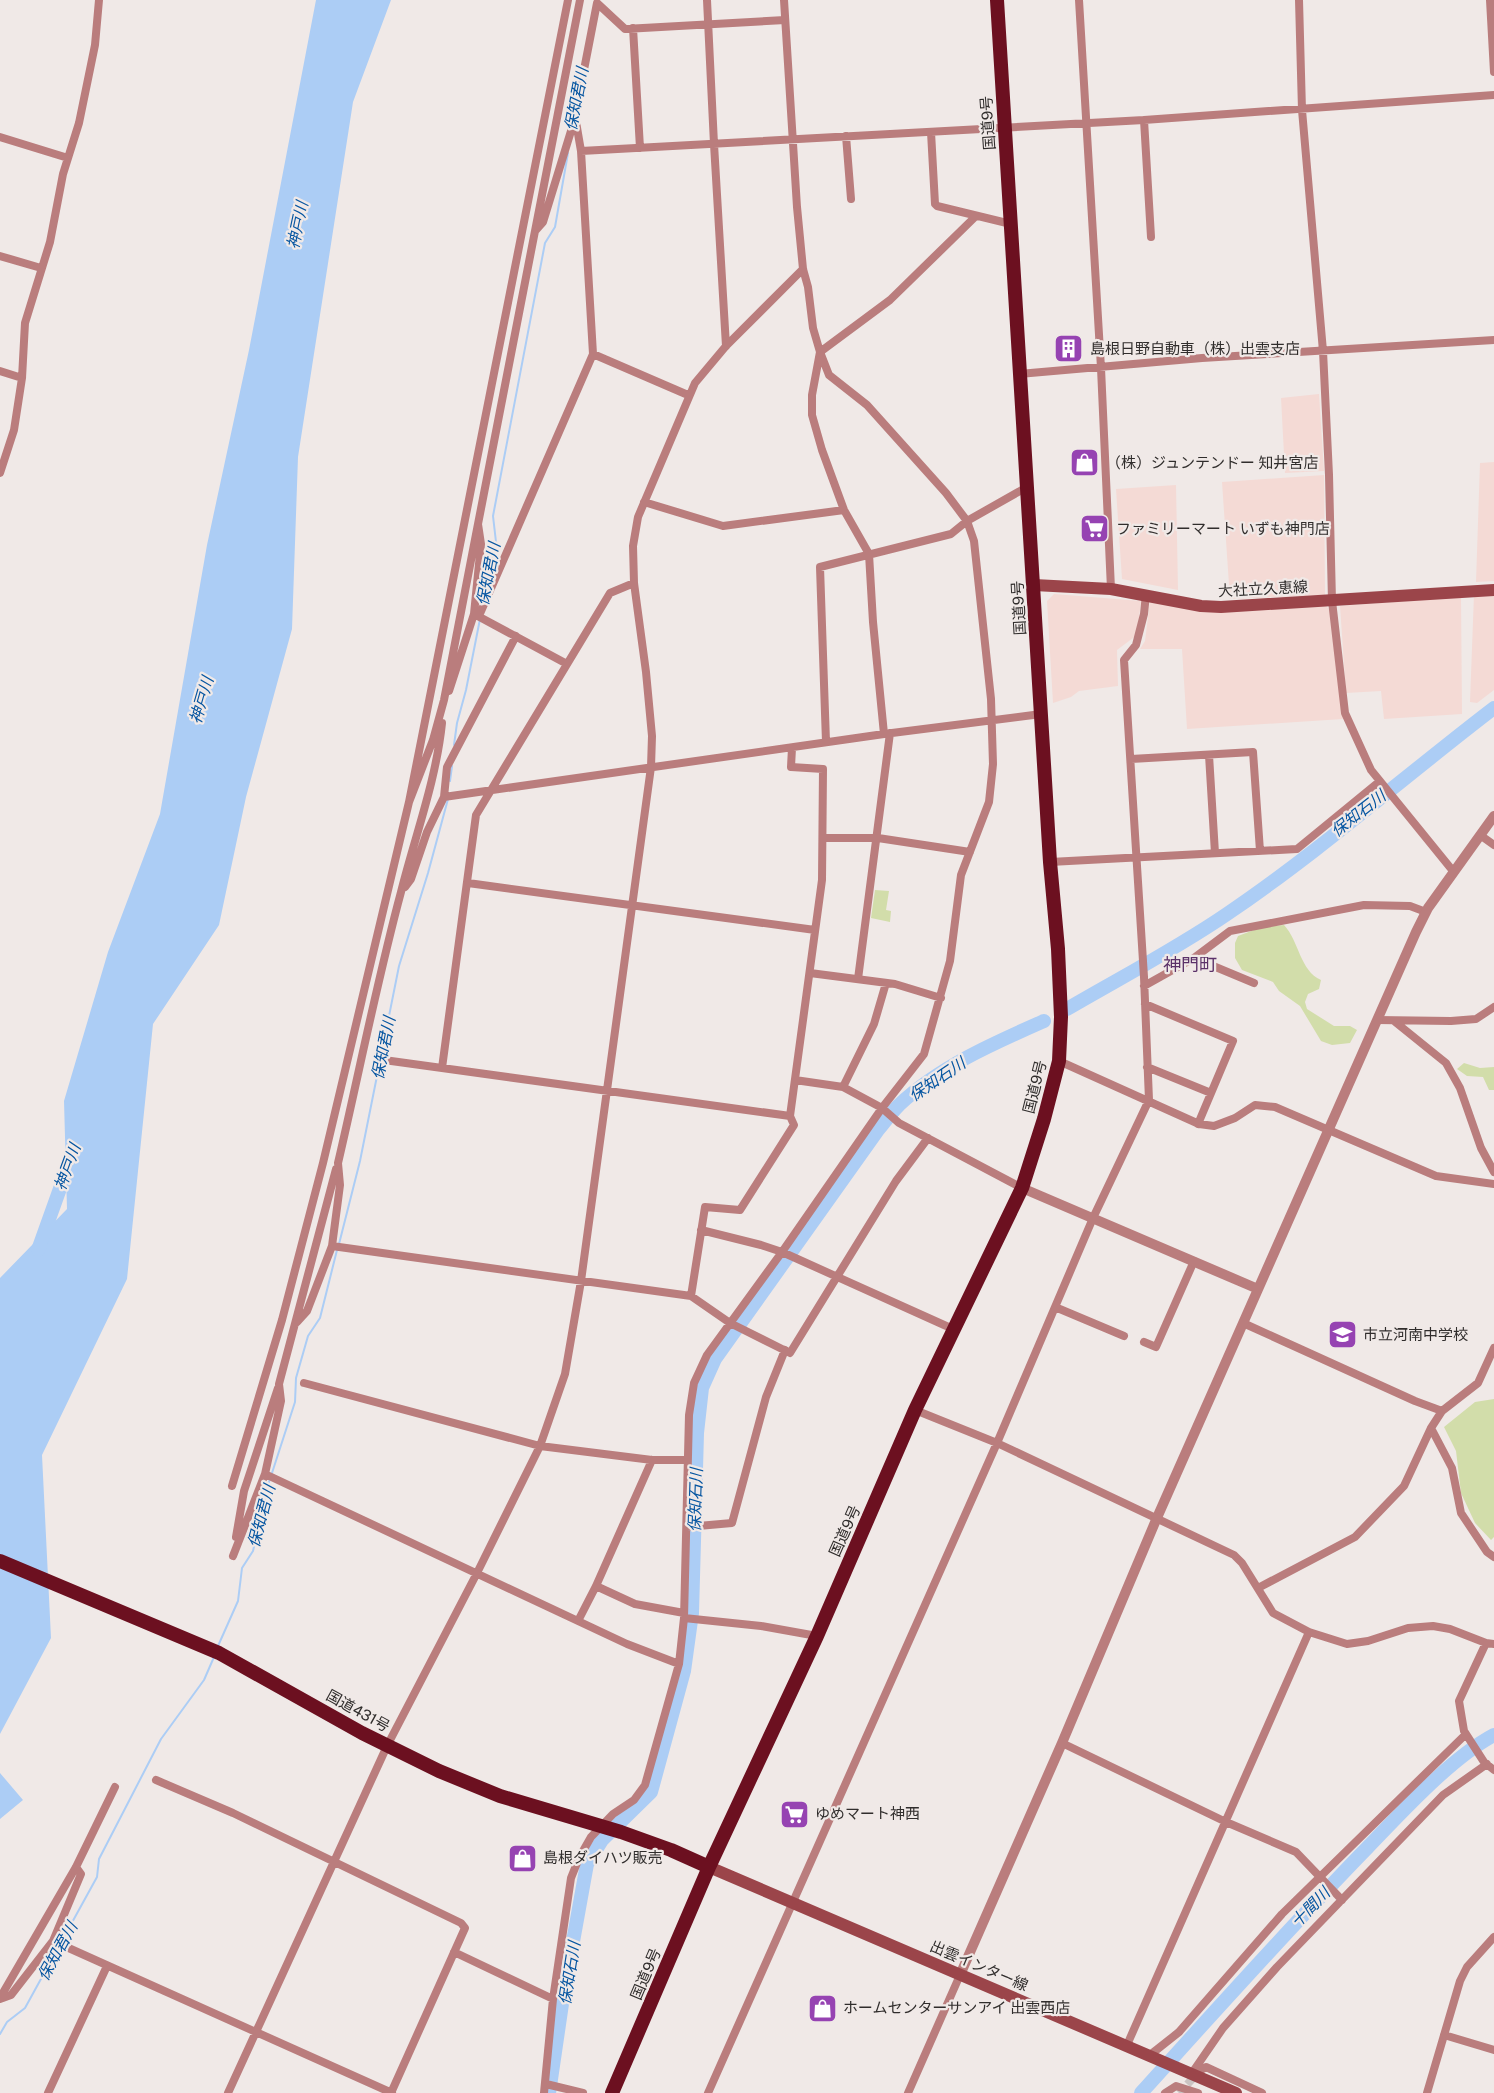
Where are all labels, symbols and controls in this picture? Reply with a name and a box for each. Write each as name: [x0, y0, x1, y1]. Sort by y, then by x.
water label: 保知君川: [561, 64, 592, 132]
street label: 国道9号: [977, 95, 998, 151]
water label: 神戸川: [283, 198, 312, 251]
building icon: 島根日野自動車（株）出雲支店: [1053, 333, 1085, 365]
place label: 島根日野自動車（株）出雲支店: [1090, 340, 1300, 357]
shop icon: （株）ジュンテンドー 知井宮店: [1069, 447, 1101, 479]
place label: （株）ジュンテンドー 知井宮店: [1106, 454, 1319, 471]
supermarket icon: ファミリーマート いずも神門店: [1079, 513, 1111, 545]
place label: ファミリーマート いずも神門店: [1116, 520, 1330, 537]
water label: 保知君川: [473, 539, 504, 607]
street label: 大社立久恵線: [1218, 578, 1308, 599]
street label: 国道9号: [1009, 580, 1028, 636]
water label: 神戸川: [186, 673, 218, 726]
water label: 保知石川: [1327, 785, 1391, 841]
district label: 神門町: [1163, 954, 1217, 975]
water label: 保知君川: [368, 1013, 399, 1081]
water label: 保知石川: [905, 1053, 971, 1105]
street label: 国道9号: [1020, 1058, 1049, 1115]
water label: 神戸川: [50, 1139, 85, 1193]
school or university icon: 市立河南中学校: [1326, 1319, 1358, 1351]
place label: 市立河南中学校: [1363, 1326, 1468, 1343]
water label: 保知石川: [685, 1466, 706, 1532]
water label: 保知君川: [244, 1481, 279, 1550]
street label: 国道9号: [826, 1503, 863, 1559]
street label: 国道431号: [324, 1686, 393, 1735]
supermarket icon: ゆめマート神西: [778, 1798, 810, 1830]
place label: ゆめマート神西: [815, 1805, 920, 1822]
shop icon: 島根ダイハツ販売: [506, 1842, 538, 1874]
place label: 島根ダイハツ販売: [543, 1849, 663, 1866]
water label: 十間川: [1287, 1882, 1335, 1931]
water label: 保知君川: [34, 1917, 82, 1984]
street label: 出雲インター線: [928, 1937, 1031, 1994]
water label: 保知石川: [555, 1938, 584, 2006]
street label: 国道9号: [627, 1945, 664, 2002]
shop icon: ホームセンターサンアイ 出雲西店: [806, 1992, 838, 2024]
place label: ホームセンターサンアイ 出雲西店: [843, 1999, 1070, 2016]

